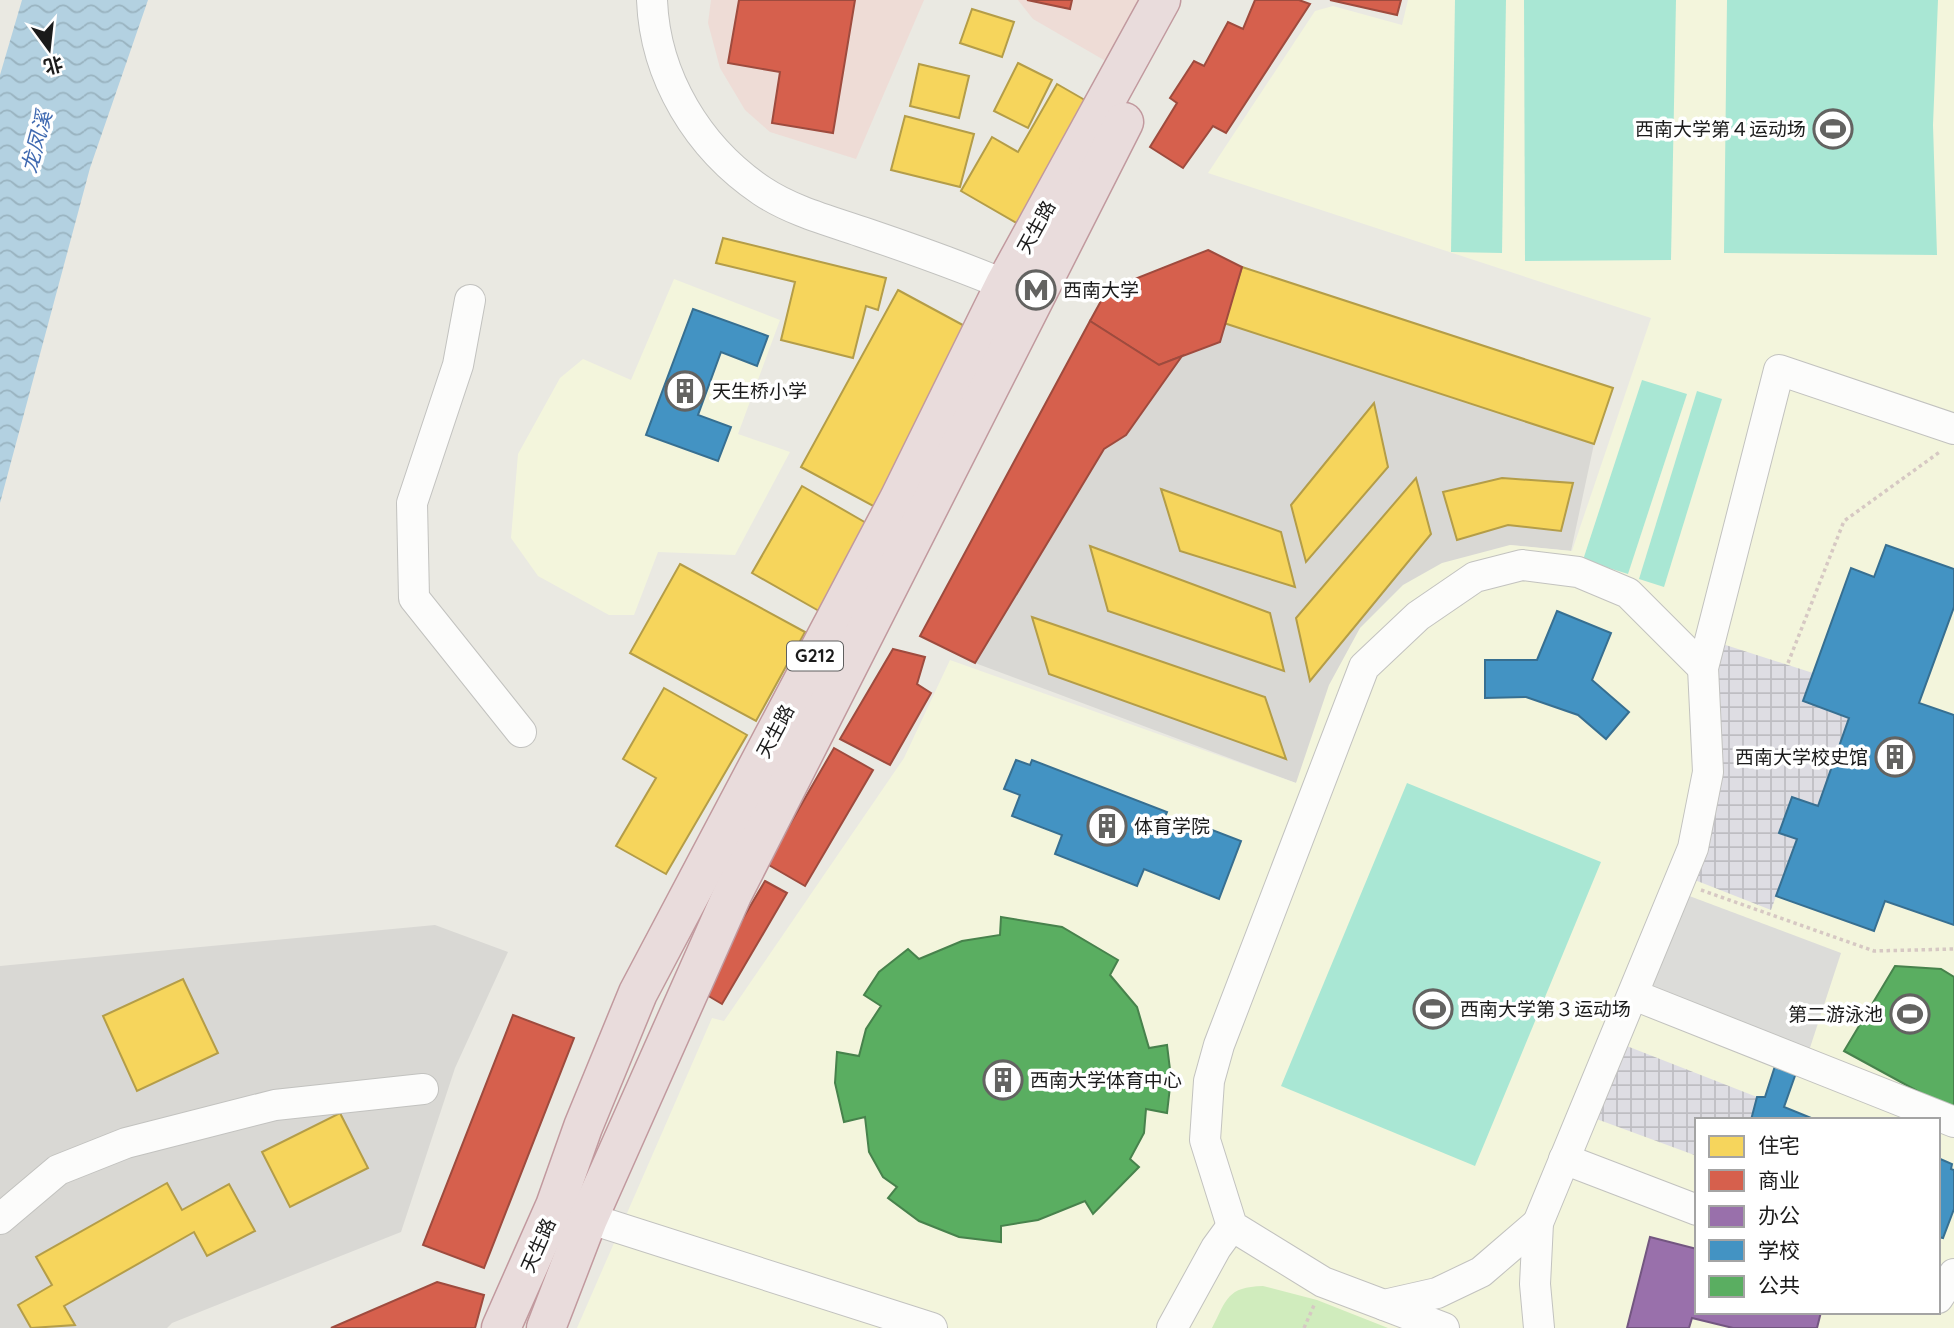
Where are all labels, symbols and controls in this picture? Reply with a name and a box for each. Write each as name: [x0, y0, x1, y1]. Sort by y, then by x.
north arrow: [14, 14, 84, 84]
text: 北: [41, 51, 66, 79]
water label: 龙凤溪: [15, 106, 57, 176]
sports icon: 西南大学第４运动场: [1812, 108, 1854, 150]
place label: 西南大学第４运动场: [1635, 117, 1806, 141]
street label: 天生路: [1012, 196, 1060, 258]
metro station icon: 西南大学: [1015, 269, 1057, 311]
place label: 西南大学: [1063, 278, 1139, 302]
building icon: 天生桥小学: [664, 370, 706, 412]
place label: 天生桥小学: [712, 379, 807, 403]
road number: G212: [787, 642, 843, 670]
street label: 天生路: [751, 700, 799, 762]
building icon: 西南大学校史馆: [1874, 736, 1916, 778]
place label: 西南大学校史馆: [1735, 745, 1868, 769]
building icon: 体育学院: [1086, 805, 1128, 847]
place label: 体育学院: [1134, 814, 1210, 838]
sports icon: 西南大学第３运动场: [1412, 988, 1454, 1030]
sports icon: 第二游泳池: [1889, 993, 1931, 1035]
place label: 西南大学第３运动场: [1460, 997, 1631, 1021]
place label: 第二游泳池: [1788, 1002, 1883, 1026]
building icon: 西南大学体育中心: [982, 1059, 1024, 1101]
place label: 西南大学体育中心: [1030, 1068, 1182, 1092]
legend: [1695, 1118, 1940, 1314]
text: 住宅: [1758, 1132, 1800, 1158]
text: 商业: [1758, 1167, 1800, 1193]
text: 办公: [1758, 1202, 1800, 1228]
street label: 天生路: [515, 1214, 561, 1276]
text: 学校: [1758, 1237, 1800, 1263]
text: 公共: [1758, 1272, 1800, 1298]

